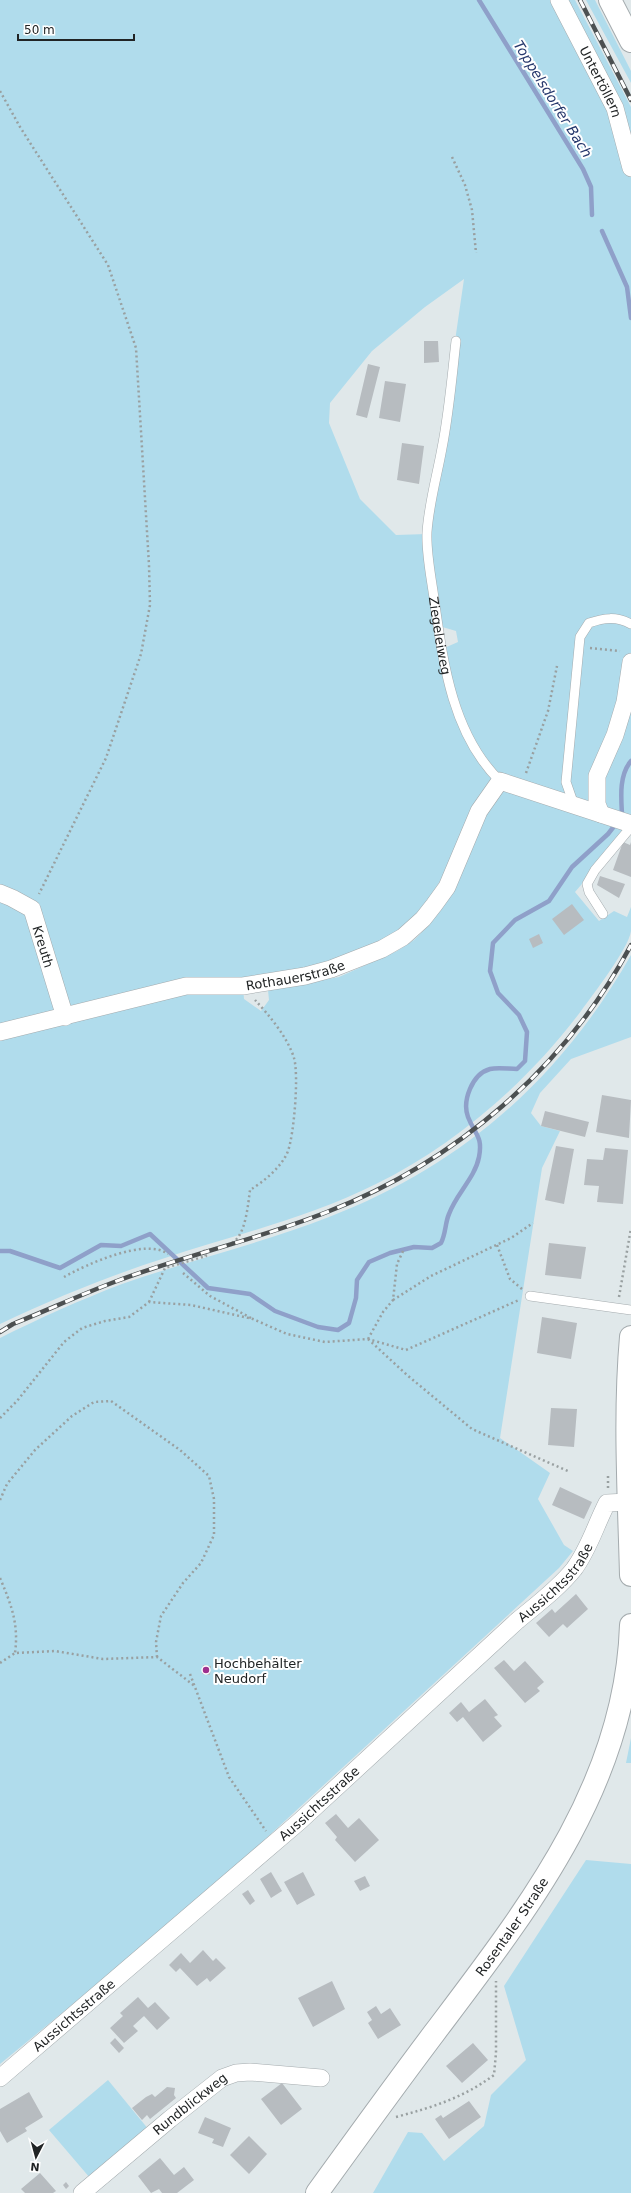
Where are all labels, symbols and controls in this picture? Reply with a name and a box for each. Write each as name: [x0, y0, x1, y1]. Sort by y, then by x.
scale bar: [18, 16, 134, 42]
text: 50 m: [24, 23, 55, 37]
water label: Toppelsdorfer Bach: [511, 38, 595, 160]
street label: Untertöllern: [576, 44, 624, 119]
street label: Ziegeleiweg: [426, 596, 454, 676]
street label: Kreuth: [29, 924, 56, 969]
street label: Rothauerstraße: [245, 957, 347, 993]
street label: Aussichtsstraße: [515, 1541, 596, 1625]
place label: Hochbehälter Neudorf: [214, 1656, 302, 1686]
marker: Hochbehälter Neudorf: [201, 1665, 211, 1675]
street label: Aussichtsstraße: [276, 1763, 362, 1844]
street label: Rosentaler Straße: [473, 1875, 551, 1979]
street label: Aussichtsstraße: [30, 1976, 118, 2054]
street label: Rundblickweg: [150, 2070, 230, 2138]
north arrow: [16, 2137, 56, 2177]
text: N: [30, 2160, 40, 2173]

